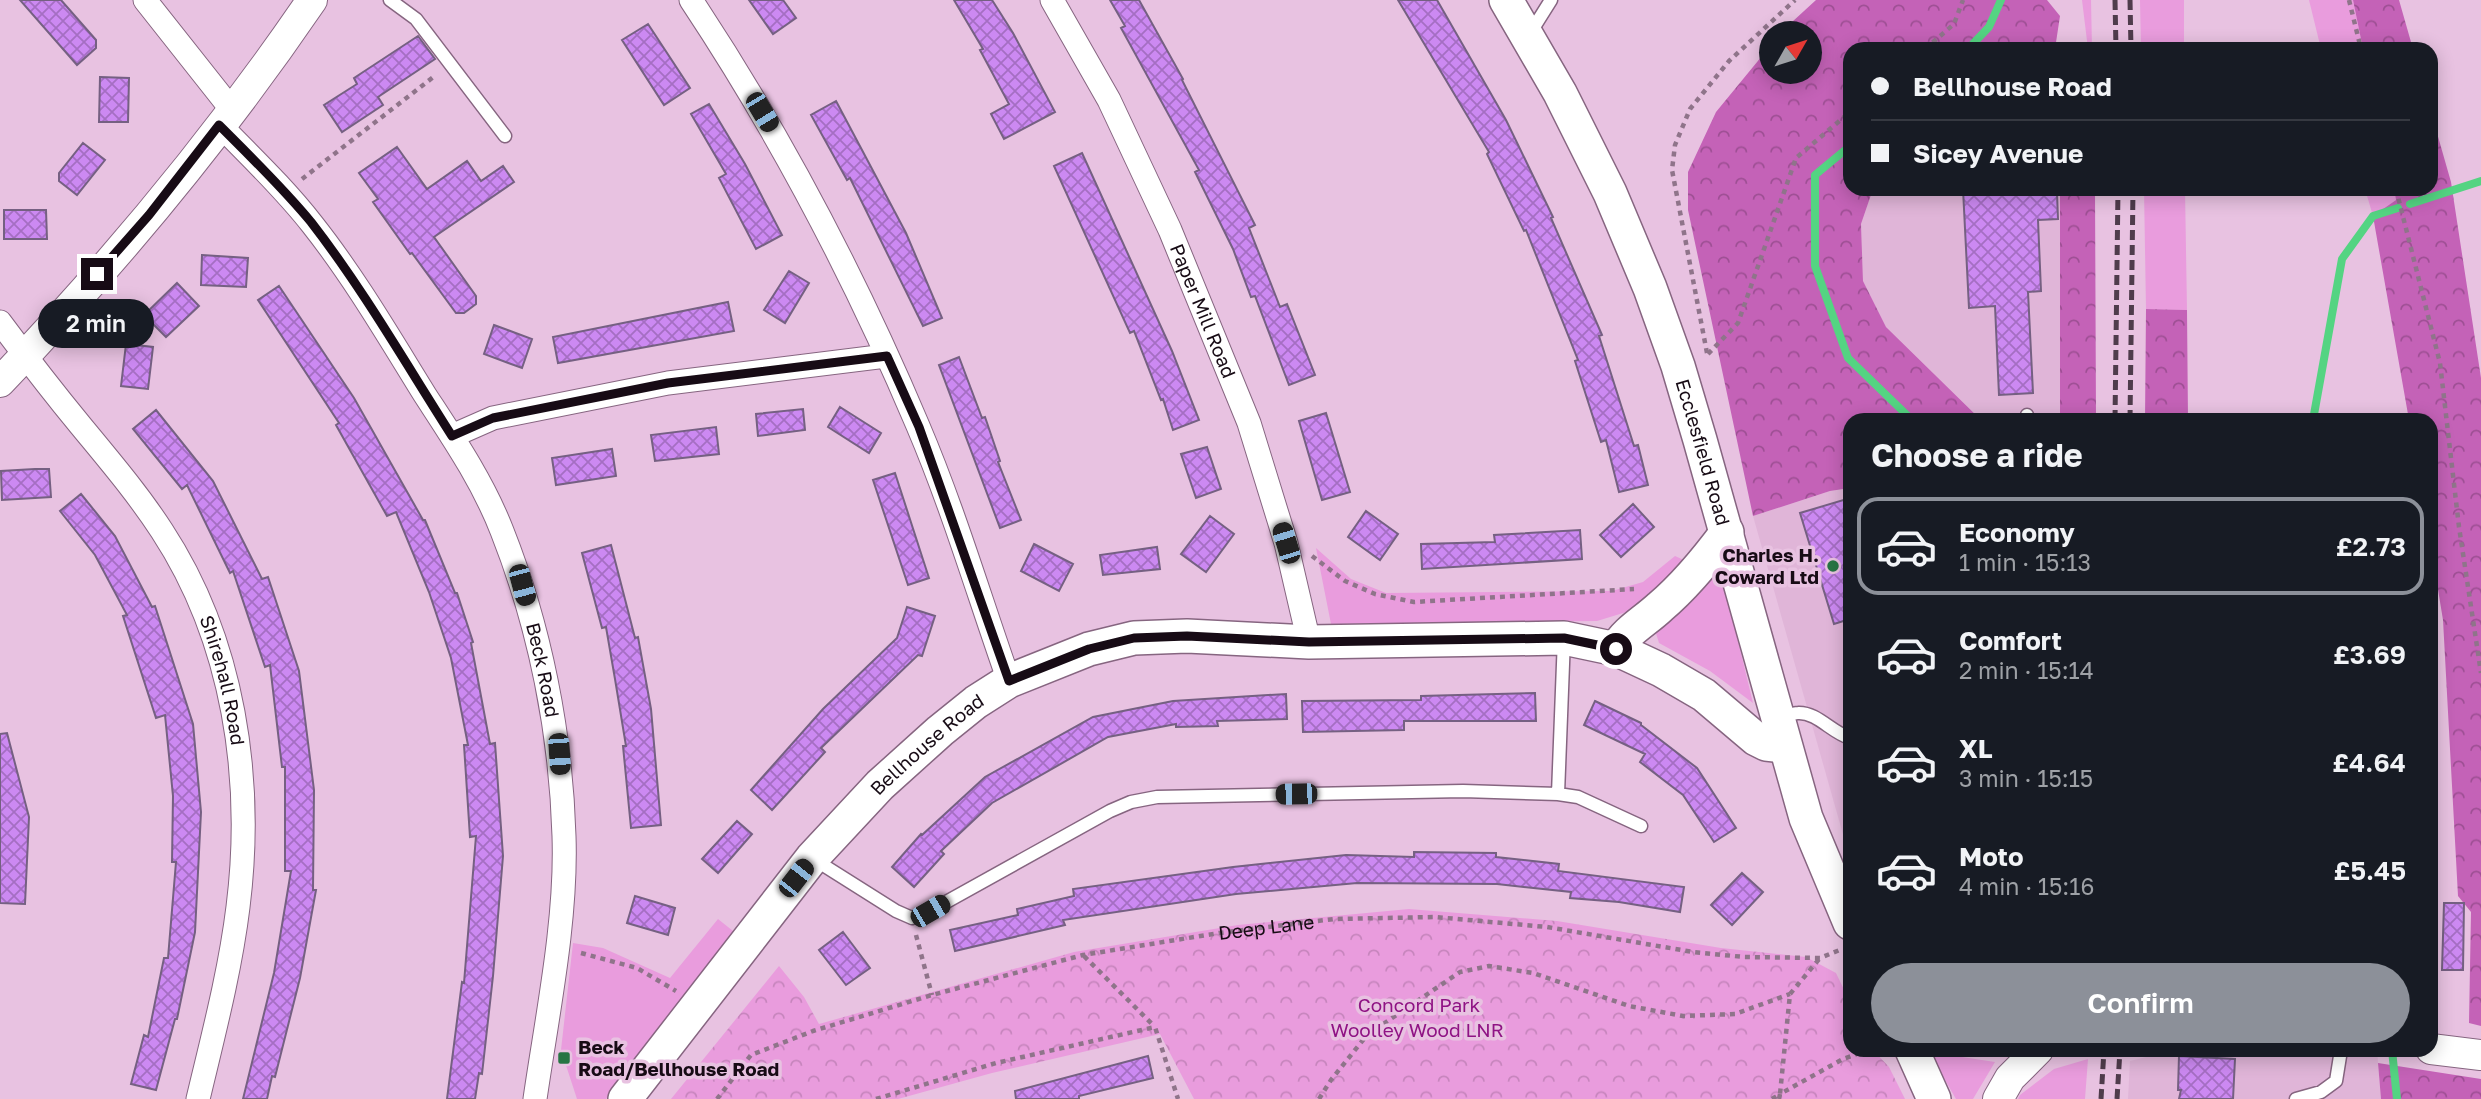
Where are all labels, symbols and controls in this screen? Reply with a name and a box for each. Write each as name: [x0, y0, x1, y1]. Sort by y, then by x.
north arrow: [1759, 21, 1822, 84]
map controls: [1759, 21, 1822, 84]
text: Bellhouse Road: [1913, 71, 2112, 102]
car: [743, 89, 782, 135]
text: Sicey Avenue: [1913, 138, 2083, 169]
street label: Paper Mill Road: [1166, 240, 1241, 381]
route end: [81, 258, 113, 290]
callout: 2 min: [39, 298, 155, 348]
text: 2 min: [66, 309, 126, 337]
street label: Ecclesfield Road: [1671, 376, 1735, 528]
text: Choose a ride: [1871, 436, 2083, 474]
icon: car: [1875, 515, 1938, 578]
text: Economy: [1959, 517, 2075, 548]
car: [1270, 520, 1303, 566]
text: £2.73: [2336, 531, 2406, 562]
place label: Charles H. Coward Ltd: [1715, 543, 1819, 588]
text: 1 min · 15:13: [1959, 548, 2091, 576]
marker: Charles H. Coward Ltd: [1825, 558, 1841, 574]
car: [507, 562, 538, 608]
street label: Shirehall Road: [195, 612, 250, 747]
street label: Beck Road: [522, 620, 565, 719]
icon: car: [1875, 623, 1938, 686]
text: Comfort: [1959, 625, 2062, 656]
route start: [1600, 633, 1632, 665]
text: £3.69: [2333, 639, 2406, 670]
text: 2 min · 15:14: [1959, 656, 2094, 684]
street label: Bellhouse Road: [865, 688, 988, 799]
icon: car: [1875, 731, 1938, 794]
car: [548, 732, 571, 776]
text: XL: [1959, 733, 1993, 764]
text: £4.64: [2332, 747, 2406, 778]
text: 3 min · 15:15: [1959, 764, 2093, 792]
car: [1275, 783, 1318, 805]
icon: car: [1875, 839, 1938, 902]
text: Moto: [1959, 841, 2024, 872]
car: [775, 855, 818, 901]
text: £5.45: [2334, 855, 2406, 886]
text: 4 min · 15:16: [1959, 872, 2094, 900]
car: [907, 891, 954, 931]
street label: Deep Lane: [1217, 910, 1315, 944]
button: Confirm: [1871, 963, 2410, 1043]
park label: Concord Park: [1358, 993, 1481, 1016]
park label: Woolley Wood LNR: [1330, 1018, 1504, 1041]
place label: Beck Road/Bellhouse Road: [578, 1035, 779, 1080]
marker: Beck Road/Bellhouse Road: [556, 1050, 572, 1066]

